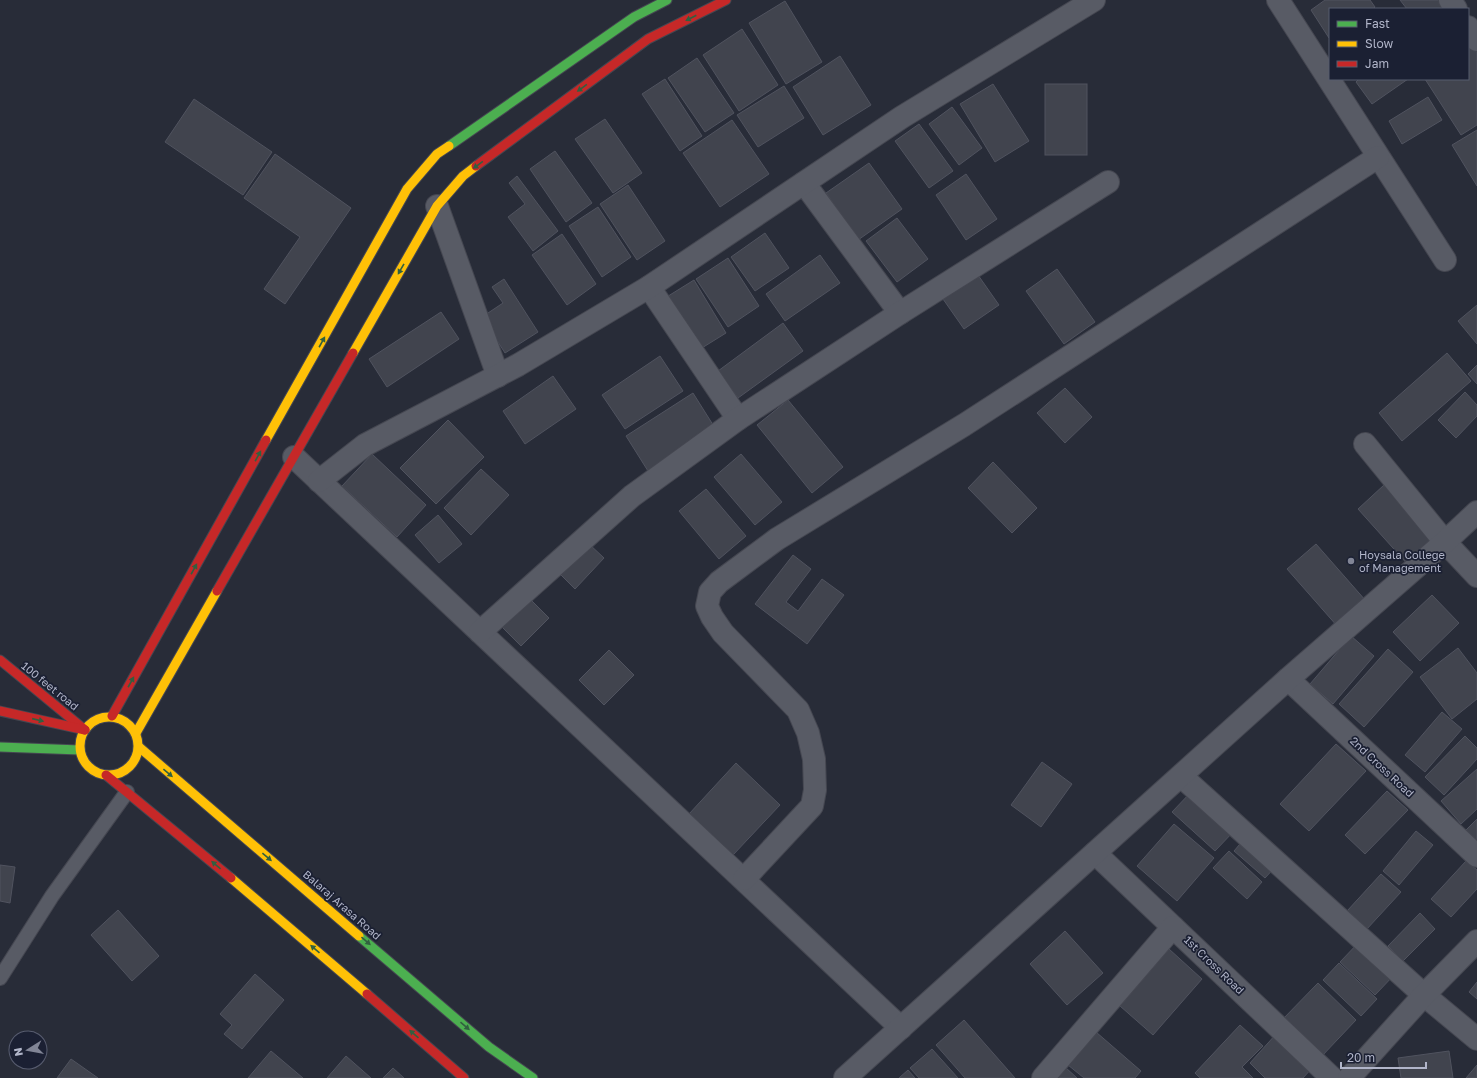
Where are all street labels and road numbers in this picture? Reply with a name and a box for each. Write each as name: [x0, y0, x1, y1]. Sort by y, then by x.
street label: 100 feet road: [19, 659, 81, 712]
street label: 2nd Cross Road: [1348, 734, 1417, 799]
street label: Balaraj Arasa Road: [301, 867, 384, 942]
street label: 1st Cross Road: [1182, 933, 1247, 996]

